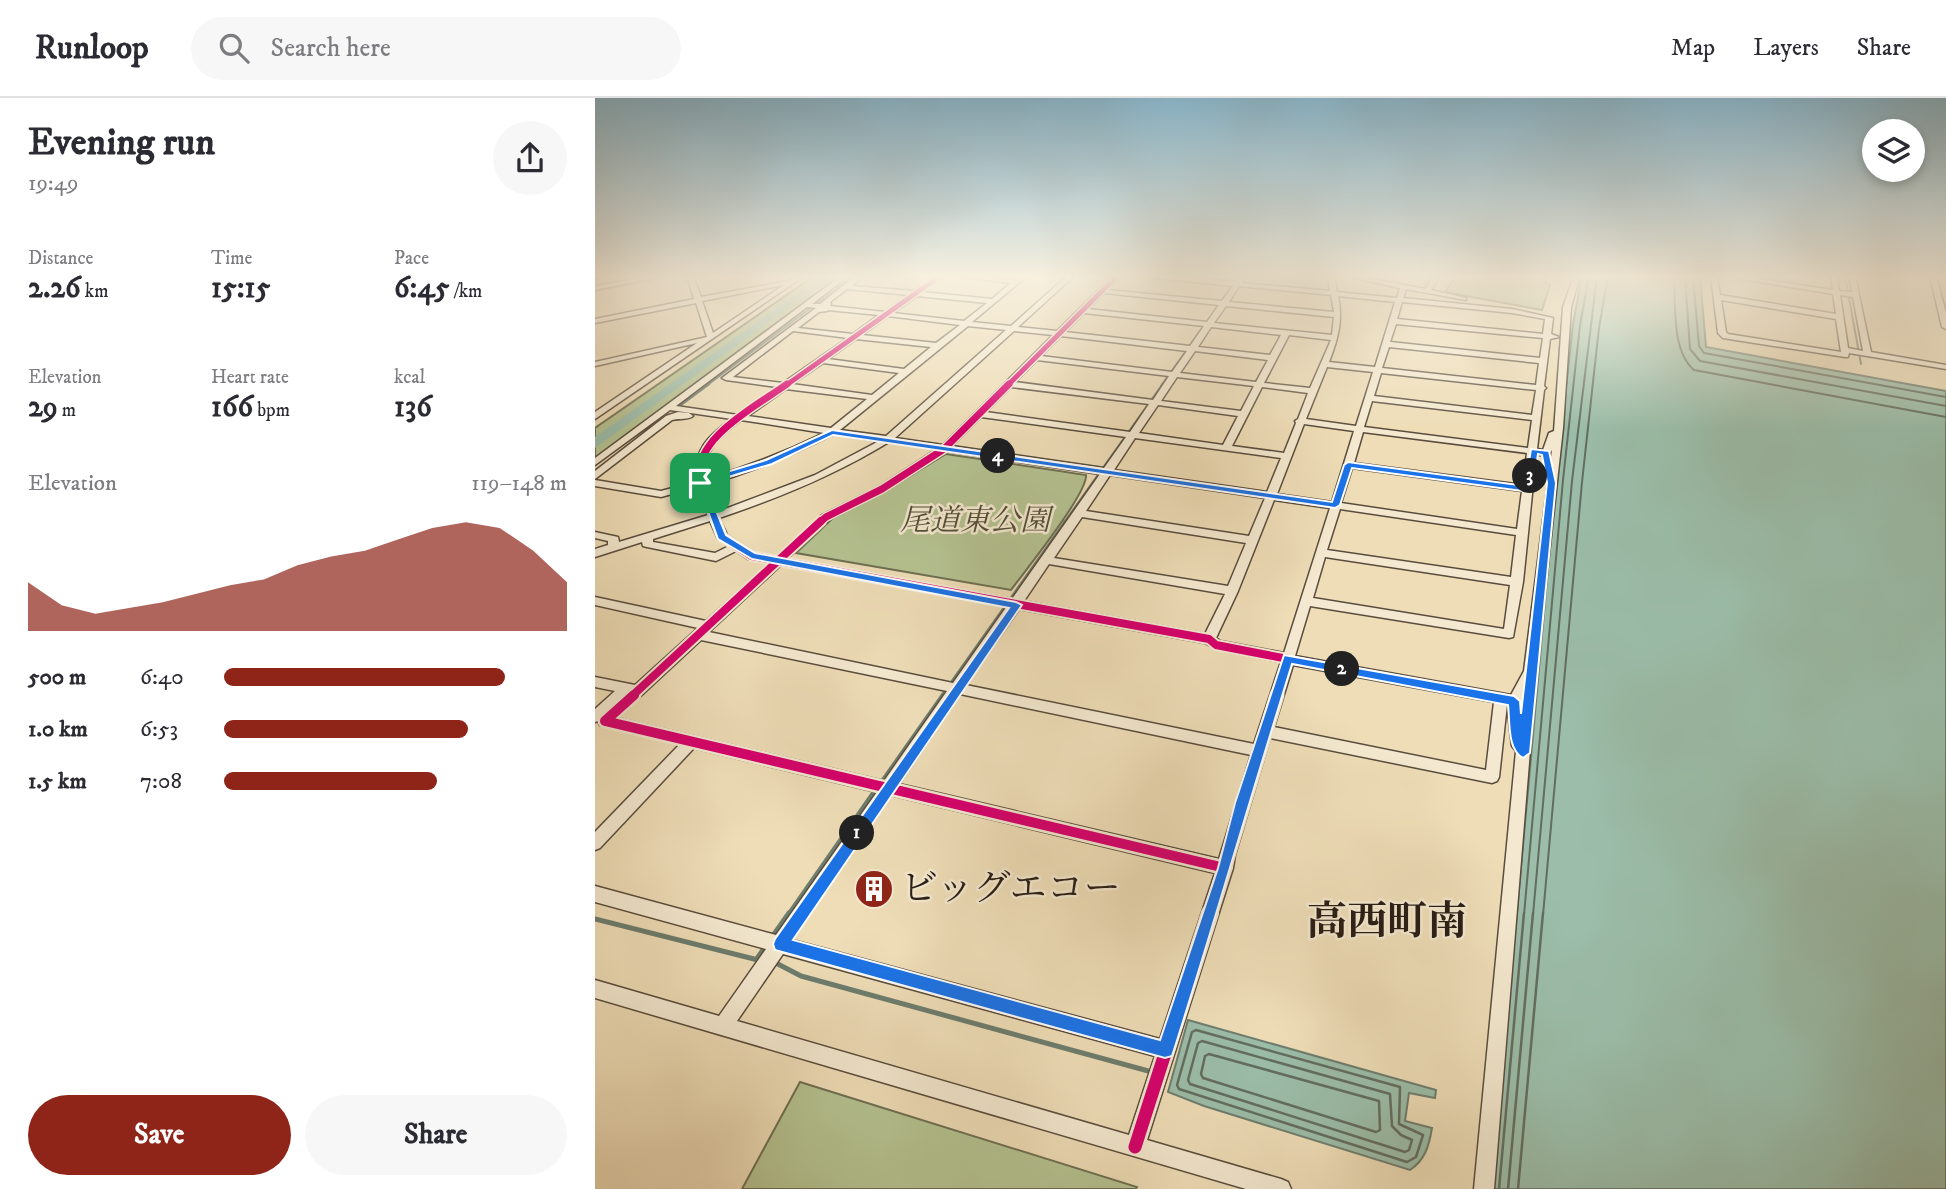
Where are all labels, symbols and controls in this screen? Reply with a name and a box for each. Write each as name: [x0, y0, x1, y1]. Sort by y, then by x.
search box: [191, 17, 681, 80]
text: Runloop: [35, 28, 149, 69]
icon: search: [215, 29, 253, 67]
text: Search here: [271, 32, 391, 65]
text: Map: [1671, 33, 1715, 63]
text: Layers: [1753, 33, 1819, 63]
text: Share: [1857, 33, 1911, 63]
text: Evening run: [28, 119, 215, 167]
map controls: [1862, 119, 1925, 182]
button: layers: [1862, 119, 1925, 182]
button: share: [493, 121, 567, 195]
text: 19:49: [28, 169, 79, 198]
text: Distance: [28, 247, 93, 270]
text: Time: [211, 247, 252, 270]
text: Pace: [394, 247, 429, 270]
text: 2.26: [28, 270, 81, 307]
text: 15:15: [211, 270, 270, 307]
text: 6:45: [394, 270, 449, 307]
text: km: [81, 280, 108, 303]
text: /km: [449, 280, 482, 303]
text: Elevation: [28, 366, 102, 389]
text: Heart rate: [211, 366, 289, 389]
text: kcal: [394, 366, 425, 389]
text: 29: [28, 389, 58, 426]
text: 166: [211, 389, 253, 426]
text: 136: [394, 389, 432, 426]
text: m: [58, 399, 76, 422]
text: bpm: [253, 399, 290, 422]
pin: 4: [981, 438, 1015, 474]
text: 4: [992, 444, 1003, 467]
pin: [670, 453, 730, 513]
pin: 3: [1513, 458, 1548, 494]
icon: arrive: [681, 464, 719, 502]
text: 3: [1526, 464, 1533, 487]
text: Elevation: [28, 469, 117, 498]
text: 119–148 m: [471, 469, 567, 498]
park label: 尾道東公園: [900, 503, 1055, 540]
pin: 2: [1325, 652, 1359, 686]
text: 2: [1337, 657, 1346, 680]
text: 500 m: [28, 663, 86, 692]
text: 6:40: [140, 663, 184, 692]
text: 1.0 km: [28, 715, 88, 744]
text: 6:53: [140, 715, 178, 744]
text: 1.5 km: [28, 767, 87, 796]
text: 7:08: [140, 767, 182, 796]
pin: 1: [839, 816, 875, 850]
text: 1: [853, 821, 860, 844]
place label: ビッグエコー: [901, 866, 1121, 913]
building icon: ビッグエコー: [853, 868, 895, 910]
district label: 高西町南: [1307, 898, 1467, 948]
button: Save: [28, 1095, 291, 1175]
button: Share: [305, 1095, 567, 1175]

